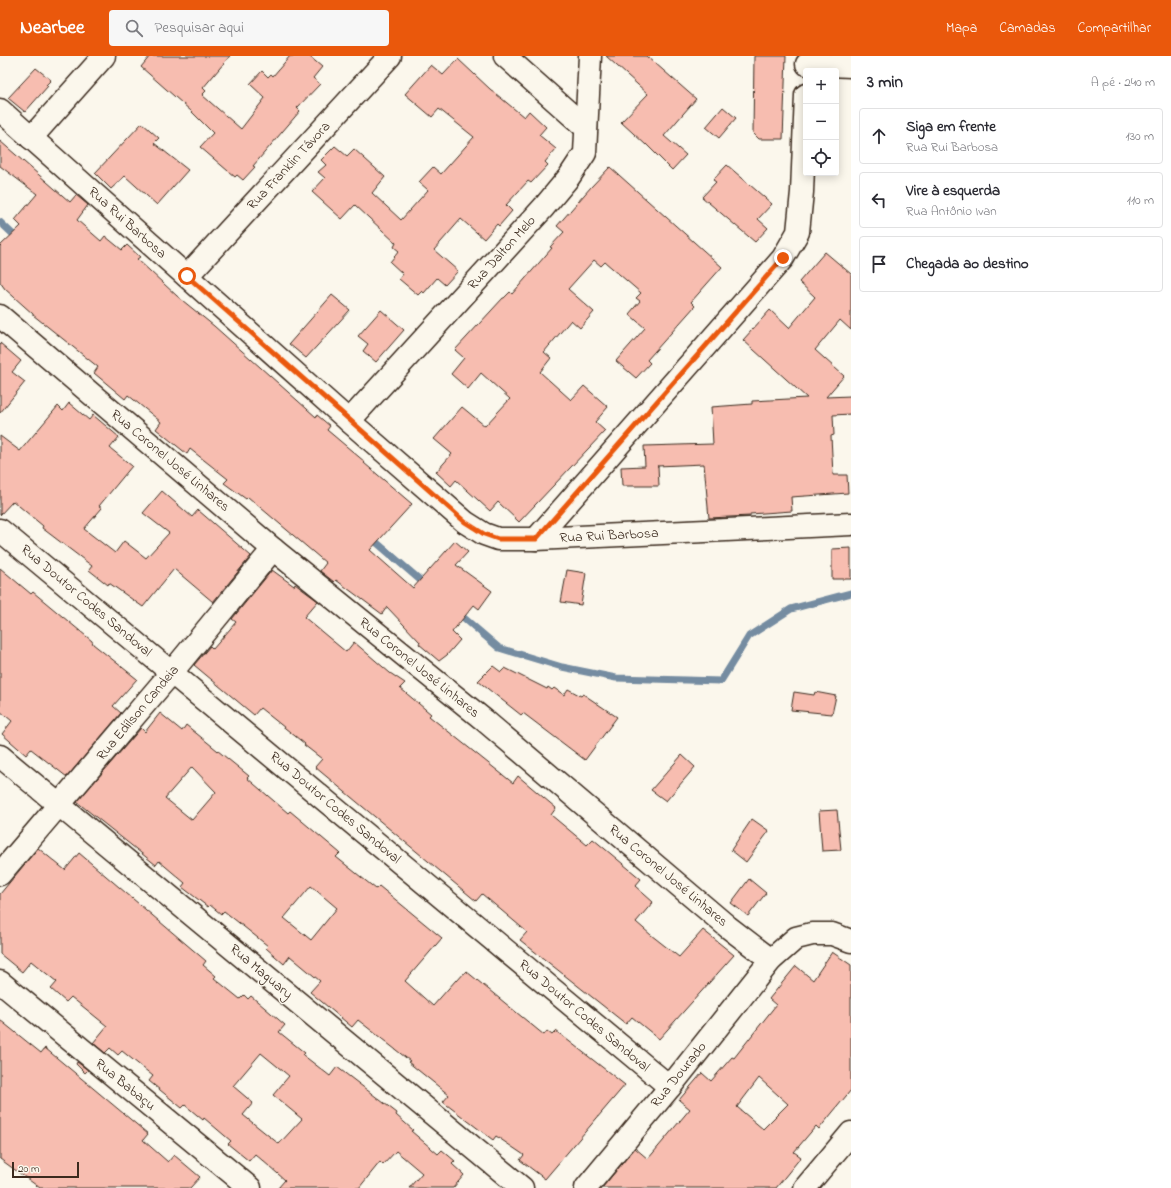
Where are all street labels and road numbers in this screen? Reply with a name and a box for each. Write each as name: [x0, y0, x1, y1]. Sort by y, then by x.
street label: Rua Franklin Távora: [242, 117, 336, 215]
street label: Rua Rui Barbosa: [83, 182, 171, 264]
street label: Rua Dalton Melo: [463, 211, 541, 295]
street label: Rua Coronel José Linhares: [106, 405, 234, 517]
street label: Rua Rui Barbosa: [559, 523, 659, 549]
street label: Rua Doutor Codes Sandoval: [16, 540, 156, 662]
street label: Rua Coronel José Linhares: [354, 613, 484, 723]
street label: Rua Edílson Candeia: [92, 661, 184, 765]
street label: Rua Doutor Codes Sandoval: [265, 747, 405, 869]
street label: Rua Coronel José Linhares: [604, 820, 732, 932]
street label: Rua Maguary: [224, 939, 297, 1006]
street label: Rua Doutor Codes Sandoval: [514, 955, 654, 1077]
street label: Rua Dourado: [646, 1038, 712, 1112]
street label: Rua Babaçu: [90, 1054, 160, 1116]

